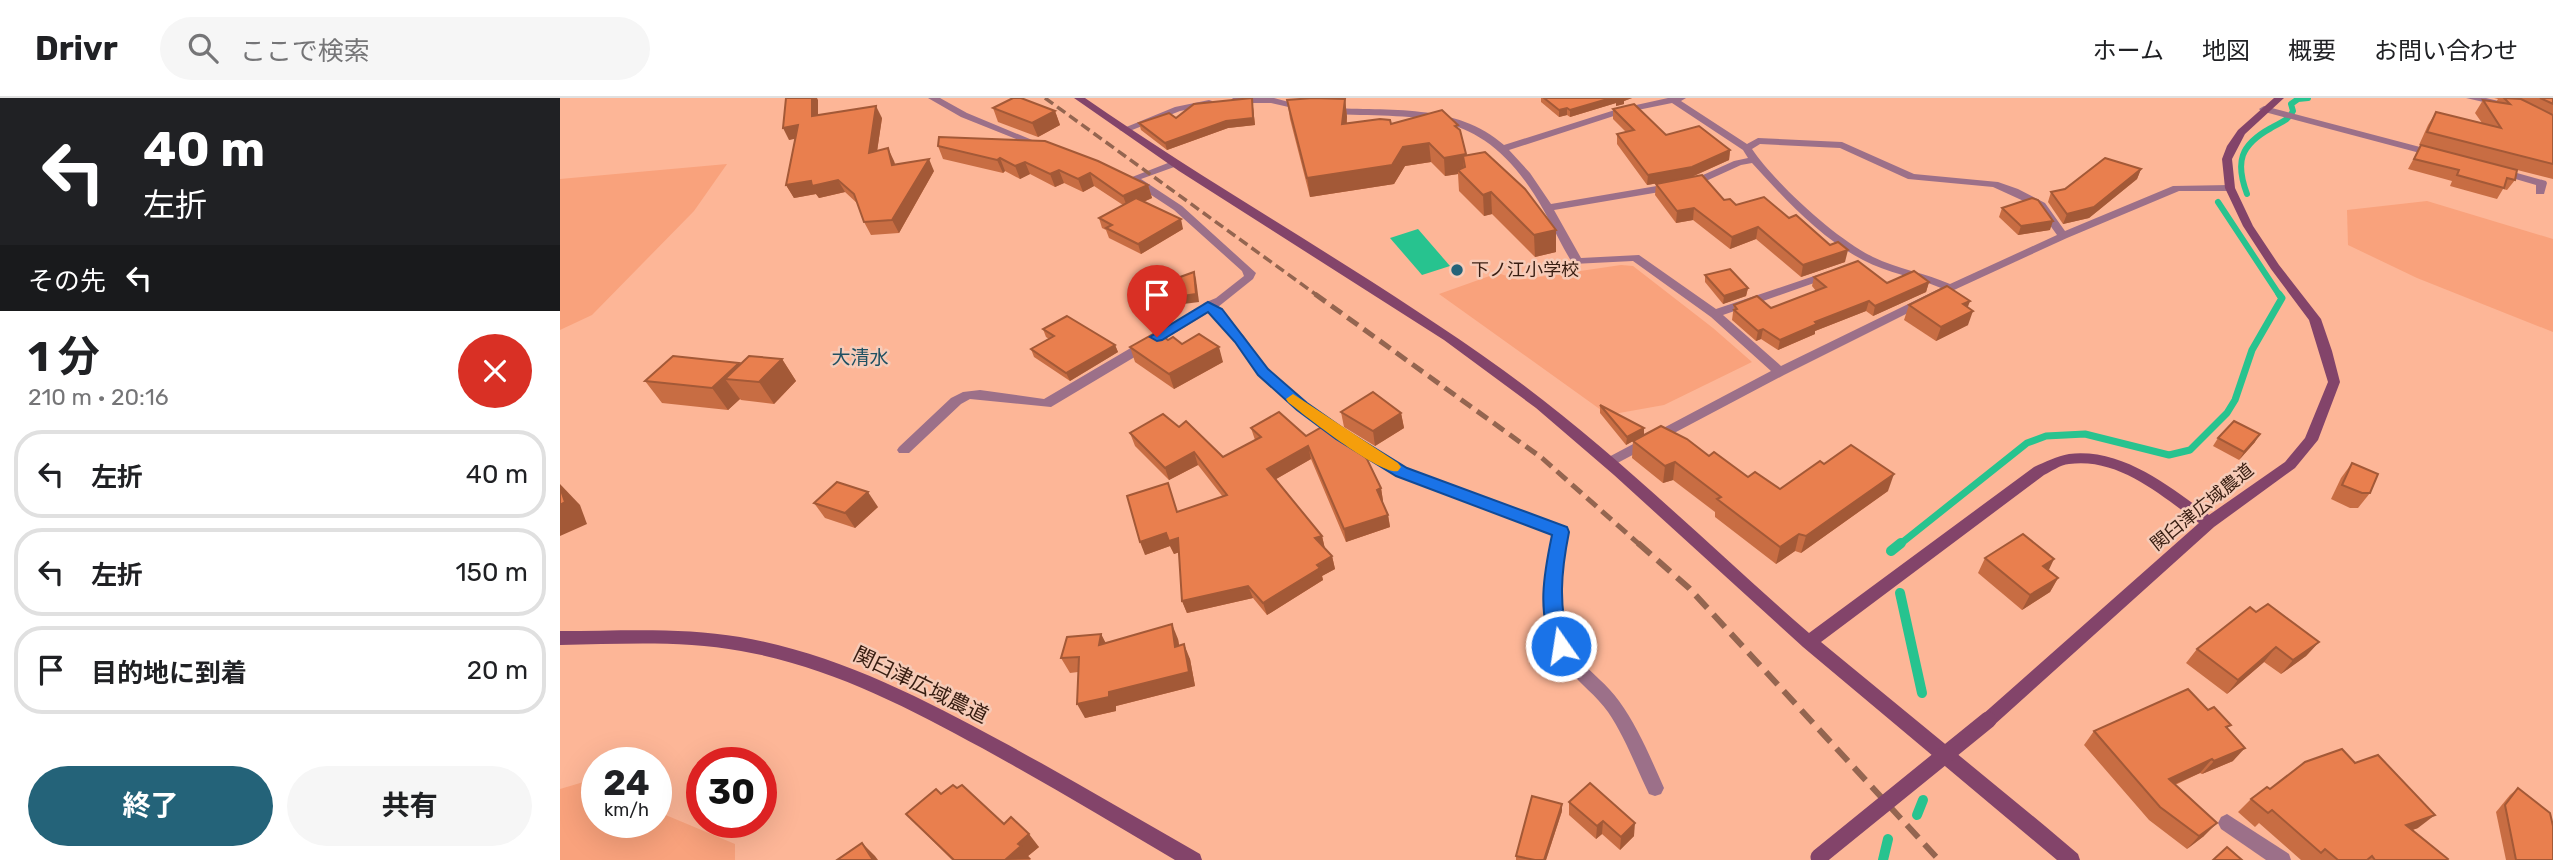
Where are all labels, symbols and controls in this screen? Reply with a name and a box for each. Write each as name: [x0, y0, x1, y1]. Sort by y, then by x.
search box: [160, 17, 650, 80]
text: Drivr: [35, 29, 118, 68]
icon: search: [184, 29, 222, 67]
text: ここで検索: [240, 36, 370, 67]
text: ホーム: [2093, 37, 2164, 65]
text: 地図: [2202, 37, 2250, 65]
text: 概要: [2288, 37, 2336, 65]
text: お問い合わせ: [2374, 37, 2518, 65]
text: 40 m: [143, 120, 265, 178]
icon: left: [28, 126, 119, 217]
text: 左折: [143, 186, 207, 224]
icon: left: [120, 259, 158, 297]
place label: 下ノ江小学校: [1471, 259, 1579, 281]
marker: 下ノ江小学校: [1449, 262, 1465, 278]
pin: [1127, 265, 1187, 337]
text: その先: [28, 266, 106, 297]
icon: arrive: [1138, 276, 1176, 314]
text: 1 分: [28, 332, 100, 382]
button: close: [458, 334, 532, 408]
district label: 大清水: [831, 346, 889, 369]
text: 210 m · 20:16: [28, 383, 169, 411]
icon: left: [32, 455, 70, 493]
text: 40 m: [466, 459, 528, 490]
street label: 関臼津広域農道: [2146, 459, 2258, 555]
text: 左折: [91, 462, 143, 493]
icon: left: [32, 553, 70, 591]
text: 150 m: [455, 557, 528, 588]
text: 左折: [91, 560, 143, 591]
position arrow: [1524, 609, 1598, 683]
street label: 関臼津広域農道: [850, 641, 993, 728]
icon: arrive: [32, 651, 70, 689]
text: 20 m: [467, 655, 528, 686]
text: 目的地に到着: [91, 658, 247, 689]
speed limit sign: 30: [686, 747, 777, 838]
text: 24: [603, 762, 650, 804]
button: 終了: [28, 766, 273, 846]
button: 共有: [287, 766, 532, 846]
text: km/h: [604, 799, 649, 821]

